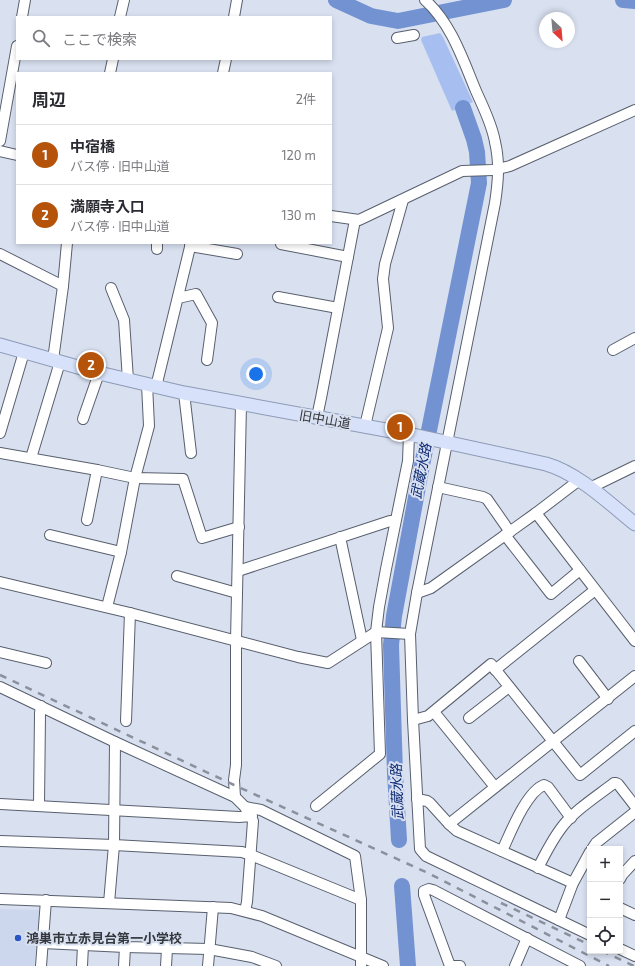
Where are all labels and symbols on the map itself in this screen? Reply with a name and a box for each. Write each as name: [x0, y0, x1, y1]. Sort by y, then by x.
north arrow: [539, 12, 575, 48]
pin: 2: [78, 350, 104, 380]
your location: [246, 364, 266, 384]
street label: 旧中山道: [298, 407, 352, 431]
pin: 1: [387, 412, 413, 442]
water label: 武蔵水路: [407, 441, 434, 500]
water label: 武蔵水路: [387, 763, 406, 820]
place label: 鴻巣市立赤見台第一小学校: [26, 930, 182, 946]
marker: 鴻巣市立赤見台第一小学校: [13, 933, 23, 943]

